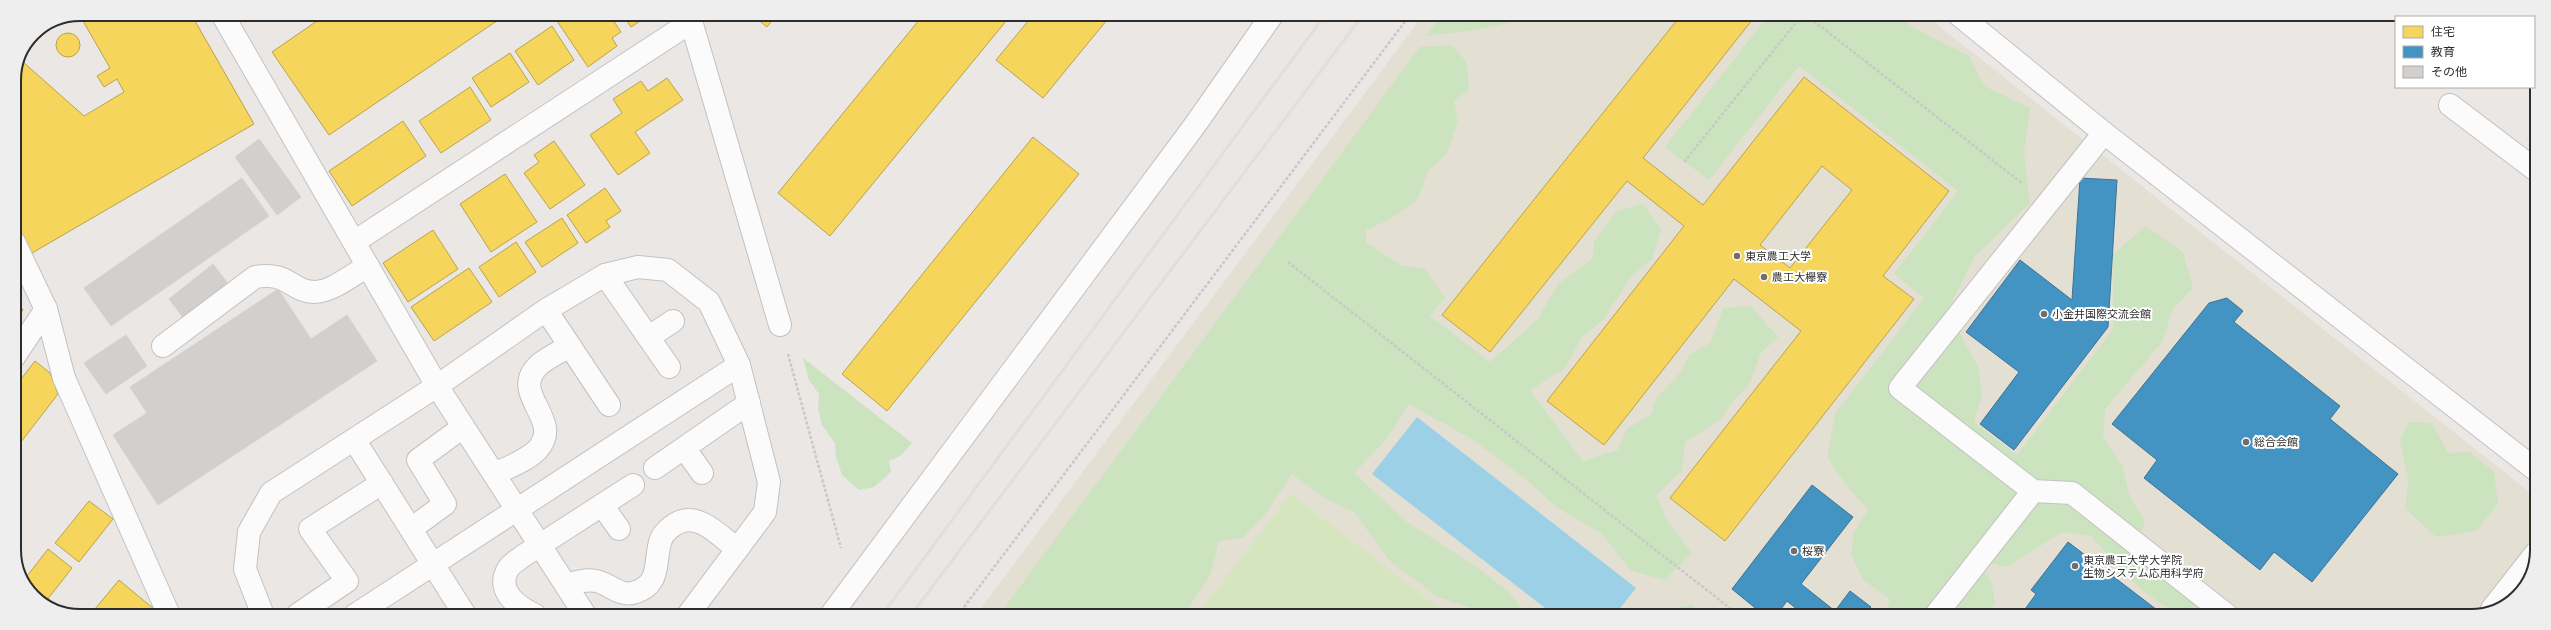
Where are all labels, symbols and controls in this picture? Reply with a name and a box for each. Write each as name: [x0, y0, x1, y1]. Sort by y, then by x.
legend: [2395, 16, 2535, 88]
text: 住宅: [2431, 24, 2455, 40]
text: 教育: [2431, 44, 2455, 60]
text: その他: [2431, 64, 2467, 80]
place label: 東京農工大学: [1745, 249, 1811, 264]
marker: 東京農工大学: [1732, 251, 1742, 261]
place label: 農工大欅寮: [1772, 270, 1827, 285]
marker: 農工大欅寮: [1759, 272, 1769, 282]
place label: 小金井国際交流会館: [2052, 307, 2151, 322]
marker: 小金井国際交流会館: [2039, 309, 2049, 319]
place label: 総合会館: [2254, 435, 2298, 450]
marker: 総合会館: [2241, 437, 2251, 447]
place label: 桜寮: [1802, 544, 1824, 559]
marker: 桜寮: [1789, 546, 1799, 556]
place label: 東京農工大学大学院 生物システム応用科学府: [2083, 553, 2204, 581]
marker: 東京農工大学大学院 生物システム応用科学府: [2070, 561, 2080, 571]

